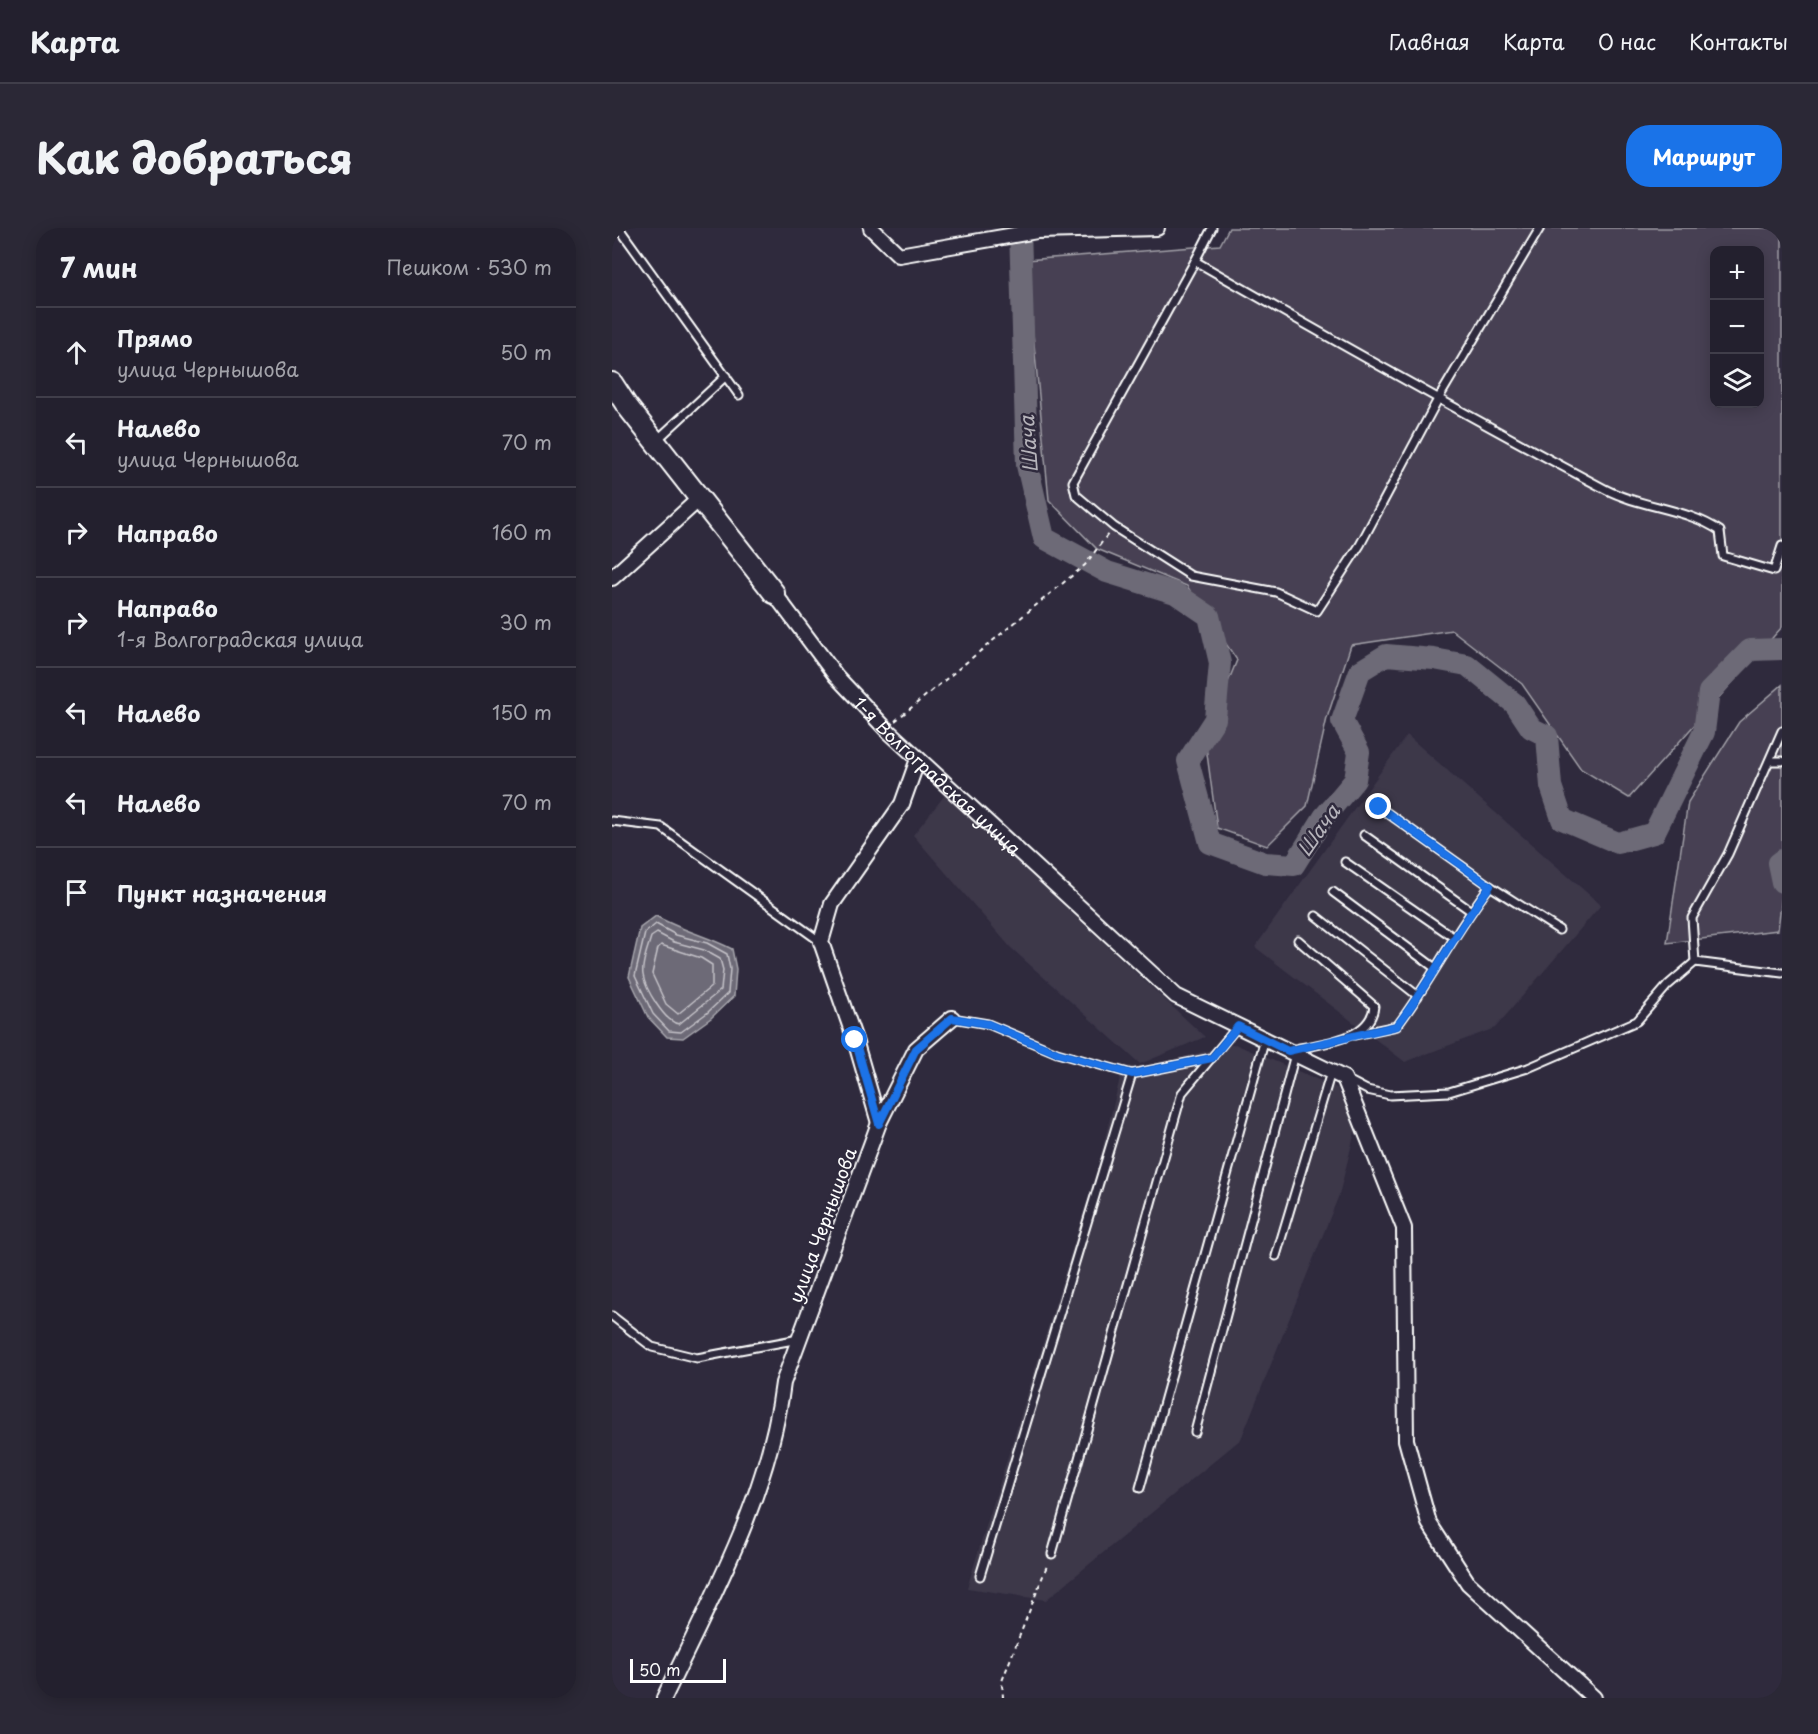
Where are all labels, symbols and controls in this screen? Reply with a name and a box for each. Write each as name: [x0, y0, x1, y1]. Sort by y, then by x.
text: Карта: [30, 20, 120, 63]
text: Главная: [1389, 25, 1470, 57]
text: Карта: [1503, 25, 1565, 57]
text: О нас: [1598, 25, 1656, 57]
text: Контакты: [1689, 25, 1788, 57]
text: Как добраться: [36, 125, 353, 188]
button: Маршрут: [1626, 125, 1782, 187]
map controls: [1710, 246, 1764, 408]
button: +: [1710, 246, 1764, 300]
text: 7 мин: [60, 248, 138, 287]
text: Пешком · 530 m: [387, 252, 552, 282]
button: −: [1710, 300, 1764, 354]
text: Прямо: [117, 321, 192, 354]
icon: ahead: [60, 336, 93, 369]
text: 50 m: [500, 337, 552, 367]
text: улица Чернышова: [117, 354, 299, 384]
button: layers: [1710, 354, 1764, 408]
text: Налево: [117, 411, 200, 444]
water label: Шача: [1011, 413, 1045, 473]
icon: left: [60, 426, 93, 459]
text: 70 m: [502, 427, 552, 457]
text: улица Чернышова: [117, 444, 299, 474]
icon: right: [60, 516, 93, 549]
text: Направо: [117, 516, 218, 549]
text: 160 m: [492, 517, 552, 547]
text: Направо: [117, 591, 218, 624]
icon: right: [60, 606, 93, 639]
text: 30 m: [499, 607, 552, 637]
text: 1-я Волгоградская улица: [117, 624, 363, 654]
street label: 1-я Волгоградская улица: [848, 690, 1028, 862]
icon: left: [60, 696, 93, 729]
text: Налево: [117, 696, 200, 729]
text: 150 m: [492, 697, 552, 727]
icon: left: [60, 786, 93, 819]
text: Налево: [117, 786, 200, 819]
text: 70 m: [502, 787, 552, 817]
route end: [1365, 793, 1391, 819]
water label: Шача: [1289, 797, 1347, 862]
icon: arrive: [60, 876, 93, 909]
text: Пункт назначения: [117, 876, 327, 909]
route start: [841, 1026, 867, 1052]
street label: улица Чернышова: [781, 1143, 863, 1306]
scale bar: [630, 1656, 726, 1684]
text: 50 m: [639, 1657, 680, 1681]

